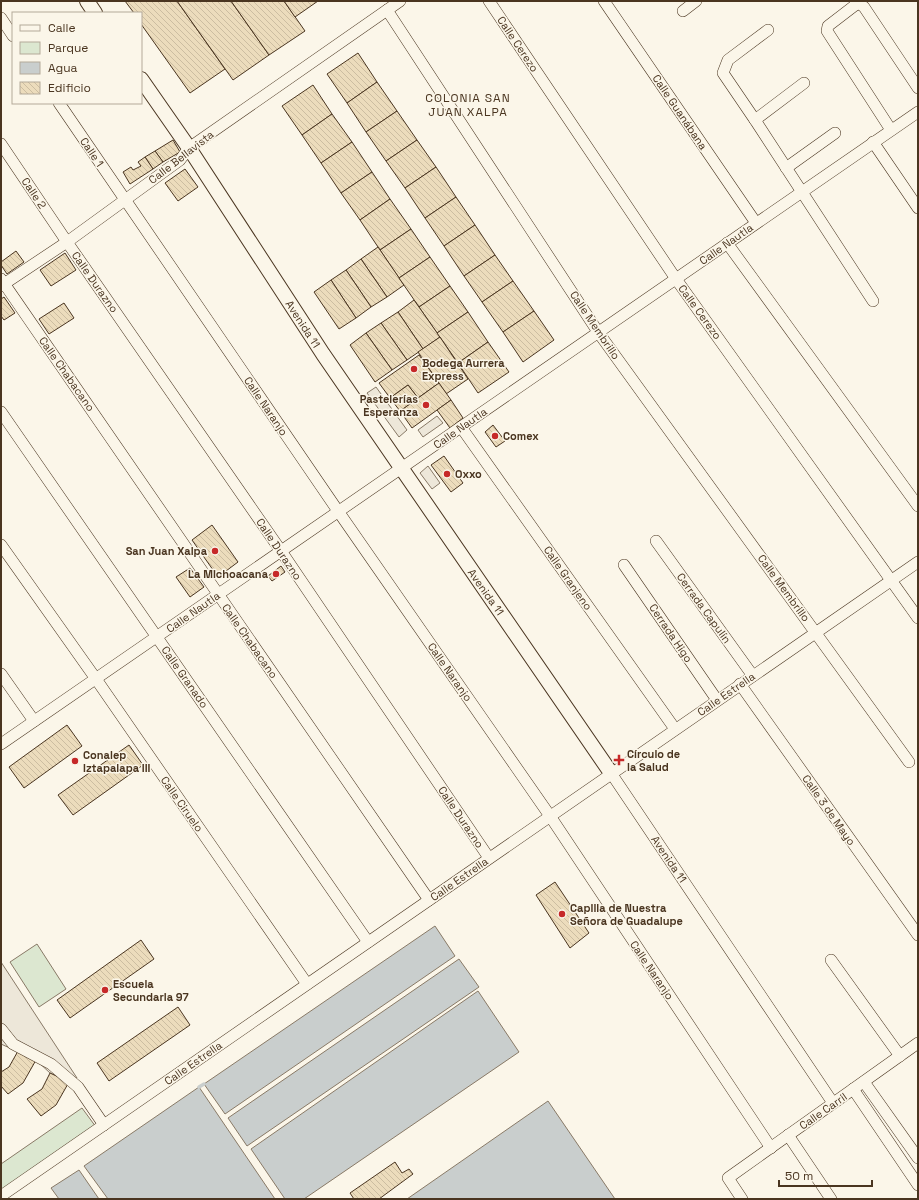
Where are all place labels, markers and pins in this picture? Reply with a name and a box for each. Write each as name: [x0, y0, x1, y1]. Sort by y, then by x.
place label: Bodega Aurrera Express: [422, 356, 505, 383]
marker: Bodega Aurrera Express: [409, 364, 419, 374]
place label: Pastelerías Esperanza: [360, 392, 419, 419]
marker: Pastelerías Esperanza: [421, 400, 431, 410]
place label: Comex: [503, 429, 539, 443]
marker: Comex: [490, 431, 500, 441]
place label: Oxxo: [455, 467, 482, 481]
marker: Oxxo: [442, 469, 452, 479]
place label: San Juan Xalpa: [126, 544, 208, 558]
marker: San Juan Xalpa: [210, 546, 220, 556]
place label: La Michoacana: [188, 567, 269, 581]
marker: La Michoacana: [271, 569, 281, 579]
place label: Círculo de la Salud: [627, 747, 680, 774]
place label: Conalep Iztapalapa III: [83, 748, 151, 775]
marker: Círculo de la Salud: [614, 755, 624, 765]
marker: Conalep Iztapalapa III: [70, 756, 80, 766]
place label: Capilla de Nuestra Señora de Guadalupe: [570, 901, 683, 928]
marker: Capilla de Nuestra Señora de Guadalupe: [557, 909, 567, 919]
place label: Escuela Secundaria 97: [113, 977, 189, 1004]
marker: Escuela Secundaria 97: [100, 985, 110, 995]

